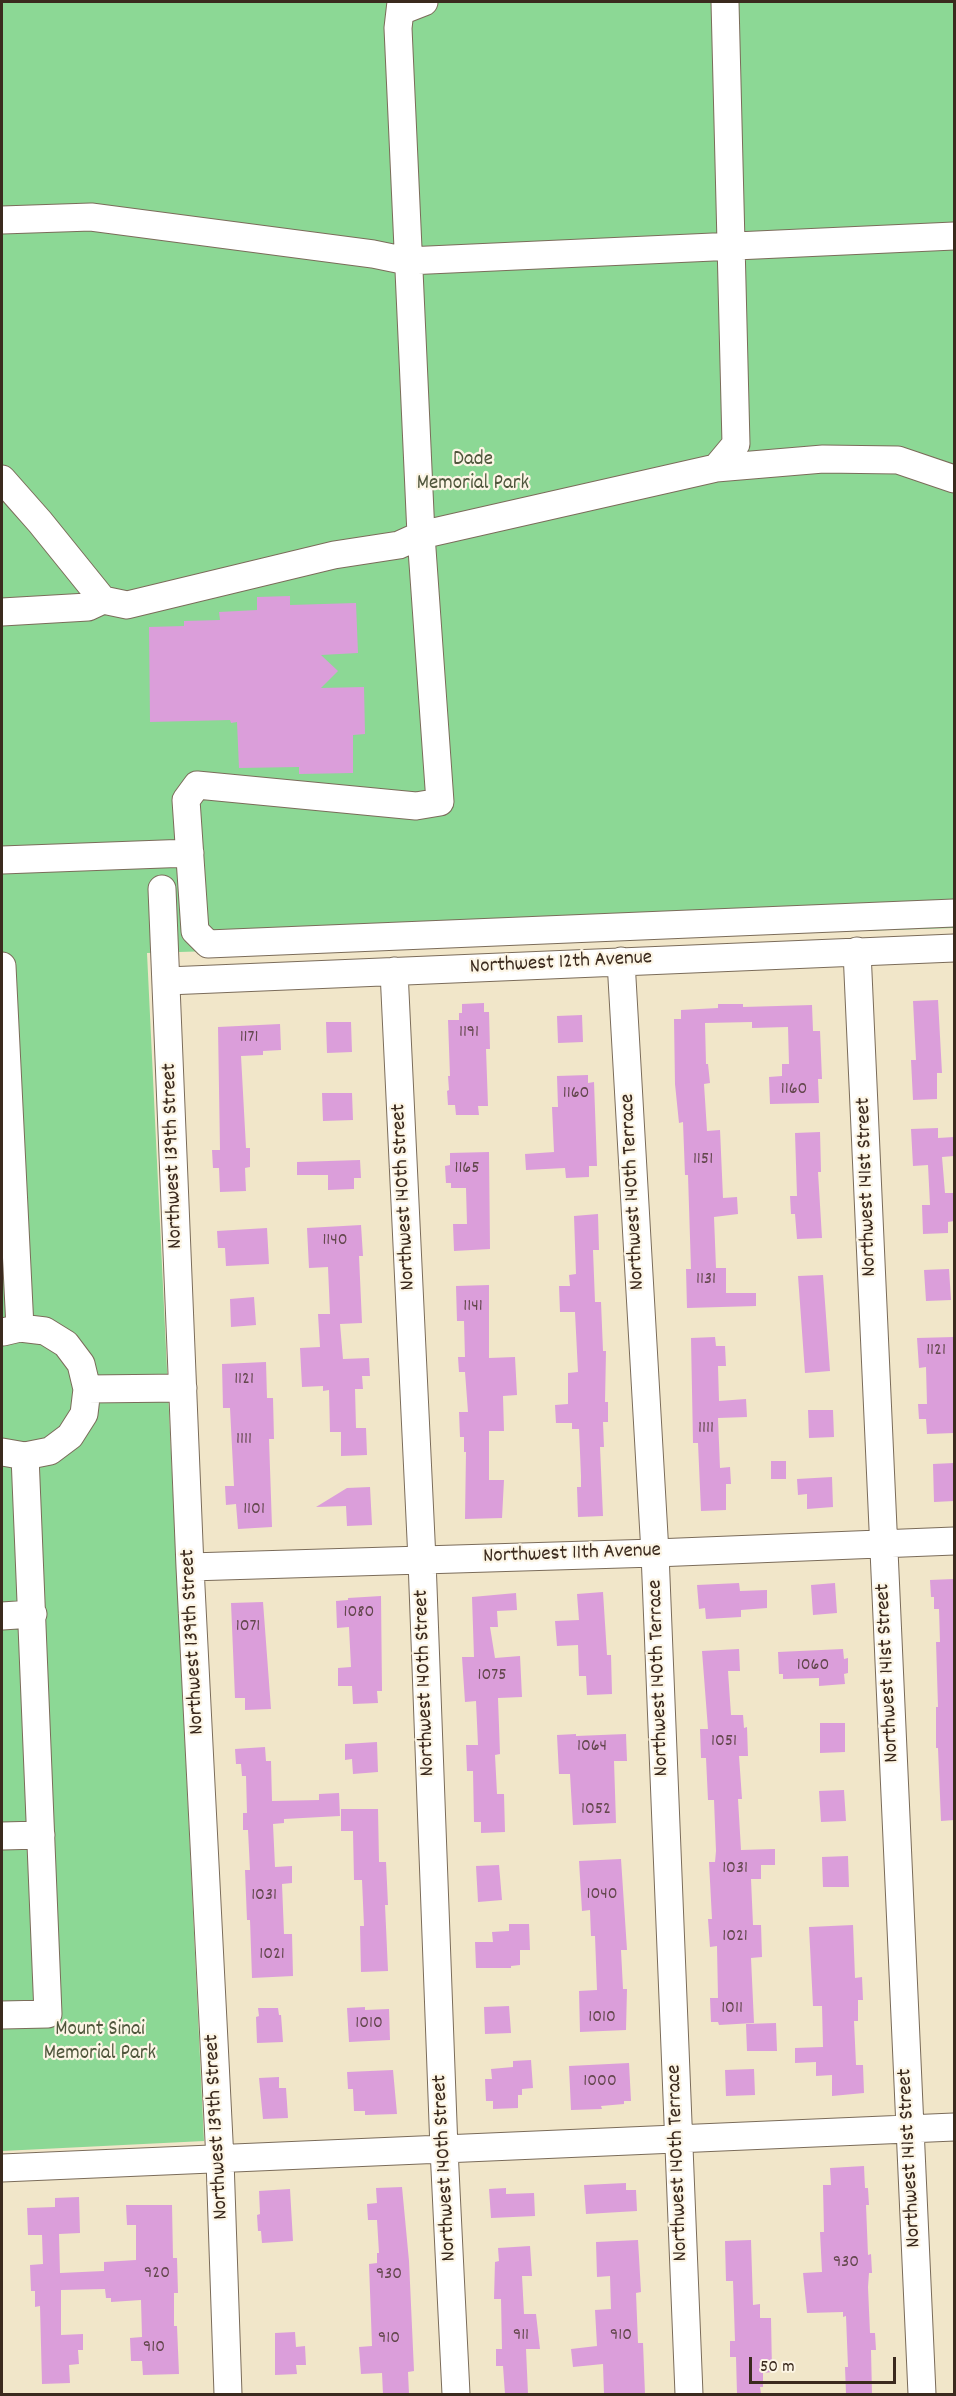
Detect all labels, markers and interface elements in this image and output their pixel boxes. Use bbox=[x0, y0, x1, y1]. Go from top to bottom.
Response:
park label: Dade Memorial Park bbox=[417, 448, 529, 498]
street label: Northwest 12th Avenue bbox=[469, 947, 653, 981]
house number: 1191 bbox=[459, 1023, 479, 1045]
house number: 1171 bbox=[240, 1028, 258, 1050]
street label: Northwest 139th Street bbox=[158, 1063, 190, 1249]
house number: 1160 bbox=[781, 1080, 807, 1102]
house number: 1160 bbox=[563, 1084, 589, 1106]
street label: Northwest 140th Terrace bbox=[616, 1093, 652, 1291]
street label: Northwest 141st Street bbox=[852, 1097, 884, 1277]
street label: Northwest 140th Street bbox=[388, 1103, 422, 1291]
house number: 1151 bbox=[693, 1150, 713, 1172]
house number: 1165 bbox=[454, 1159, 480, 1181]
house number: 1140 bbox=[322, 1231, 348, 1253]
house number: 1131 bbox=[696, 1270, 716, 1292]
house number: 1141 bbox=[463, 1297, 483, 1319]
house number: 1121 bbox=[926, 1341, 946, 1363]
house number: 1121 bbox=[234, 1370, 254, 1392]
house number: 1111 bbox=[698, 1419, 714, 1441]
house number: 1111 bbox=[236, 1430, 252, 1452]
house number: 1101 bbox=[243, 1500, 265, 1522]
street label: Northwest 11th Avenue bbox=[483, 1539, 661, 1571]
street label: Northwest 139th Street bbox=[177, 1549, 211, 1735]
street label: Northwest 140th Terrace bbox=[644, 1579, 676, 1777]
street label: Northwest 141st Street bbox=[872, 1583, 906, 1763]
street label: Northwest 140th Street bbox=[410, 1589, 442, 1777]
house number: 1080 bbox=[344, 1603, 374, 1625]
house number: 1071 bbox=[236, 1617, 260, 1639]
house number: 1060 bbox=[797, 1656, 829, 1678]
house number: 1075 bbox=[478, 1666, 506, 1688]
house number: 1051 bbox=[711, 1732, 737, 1754]
house number: 1064 bbox=[577, 1737, 607, 1759]
house number: 1052 bbox=[581, 1800, 611, 1822]
house number: 1031 bbox=[722, 1859, 748, 1881]
house number: 1040 bbox=[586, 1885, 618, 1907]
house number: 1031 bbox=[251, 1886, 277, 1908]
house number: 1021 bbox=[722, 1927, 748, 1949]
house number: 1021 bbox=[259, 1945, 285, 1967]
house number: 1011 bbox=[721, 1999, 743, 2021]
house number: 1010 bbox=[588, 2008, 616, 2030]
house number: 1010 bbox=[355, 2014, 383, 2036]
park label: Mount Sinai Memorial Park bbox=[44, 2018, 156, 2068]
street label: Northwest 139th Street bbox=[201, 2034, 235, 2220]
street label: Northwest 140th Terrace bbox=[663, 2064, 695, 2262]
street label: Northwest 141st Street bbox=[894, 2068, 928, 2248]
house number: 1000 bbox=[583, 2072, 617, 2094]
street label: Northwest 140th Street bbox=[429, 2074, 463, 2262]
house number: 930 bbox=[833, 2253, 859, 2275]
house number: 920 bbox=[144, 2264, 170, 2286]
house number: 930 bbox=[376, 2265, 402, 2287]
house number: 911 bbox=[513, 2326, 529, 2348]
house number: 910 bbox=[610, 2326, 632, 2348]
house number: 910 bbox=[378, 2329, 400, 2351]
house number: 910 bbox=[143, 2338, 165, 2360]
scale bar bbox=[752, 2345, 899, 2383]
text: 50 m bbox=[760, 2355, 795, 2380]

